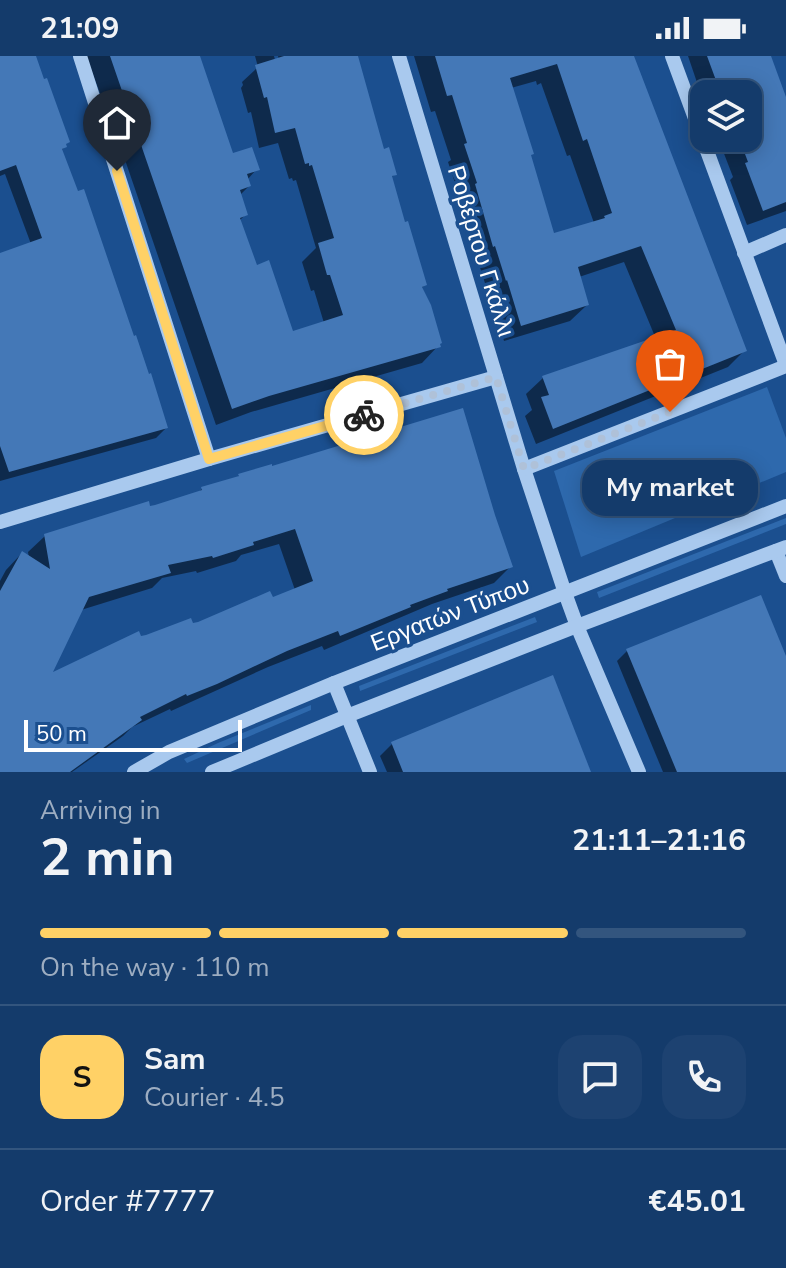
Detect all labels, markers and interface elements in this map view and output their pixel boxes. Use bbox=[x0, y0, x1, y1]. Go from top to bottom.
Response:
text: 21:09 bbox=[40, 8, 119, 49]
map controls bbox=[690, 80, 762, 152]
button: layers bbox=[690, 80, 762, 152]
pin bbox=[83, 89, 151, 171]
icon: home bbox=[95, 101, 139, 145]
street label: Ροβέρτου Γκάλλι bbox=[440, 162, 522, 340]
pin bbox=[636, 330, 704, 412]
icon: bag bbox=[648, 342, 692, 386]
courier bbox=[324, 375, 404, 455]
icon: bike bbox=[342, 393, 386, 437]
callout: My market bbox=[582, 460, 758, 516]
text: My market bbox=[606, 470, 734, 505]
street label: Εργατών Τύπου bbox=[366, 569, 534, 659]
scale bar bbox=[24, 716, 242, 752]
text: 50 m bbox=[36, 719, 87, 749]
text: Arriving in bbox=[40, 793, 161, 828]
text: 21:11–21:16 bbox=[572, 820, 746, 861]
text: 2 min bbox=[40, 822, 175, 893]
text: On the way · 110 m bbox=[40, 950, 269, 985]
button: chat bbox=[558, 1035, 642, 1119]
button: phone bbox=[662, 1035, 746, 1119]
text: Sam bbox=[144, 1039, 206, 1080]
text: S bbox=[73, 1057, 91, 1098]
text: Courier · 4.5 bbox=[144, 1080, 285, 1115]
text: Order #7777 bbox=[40, 1181, 215, 1222]
text: €45.01 bbox=[649, 1181, 746, 1222]

